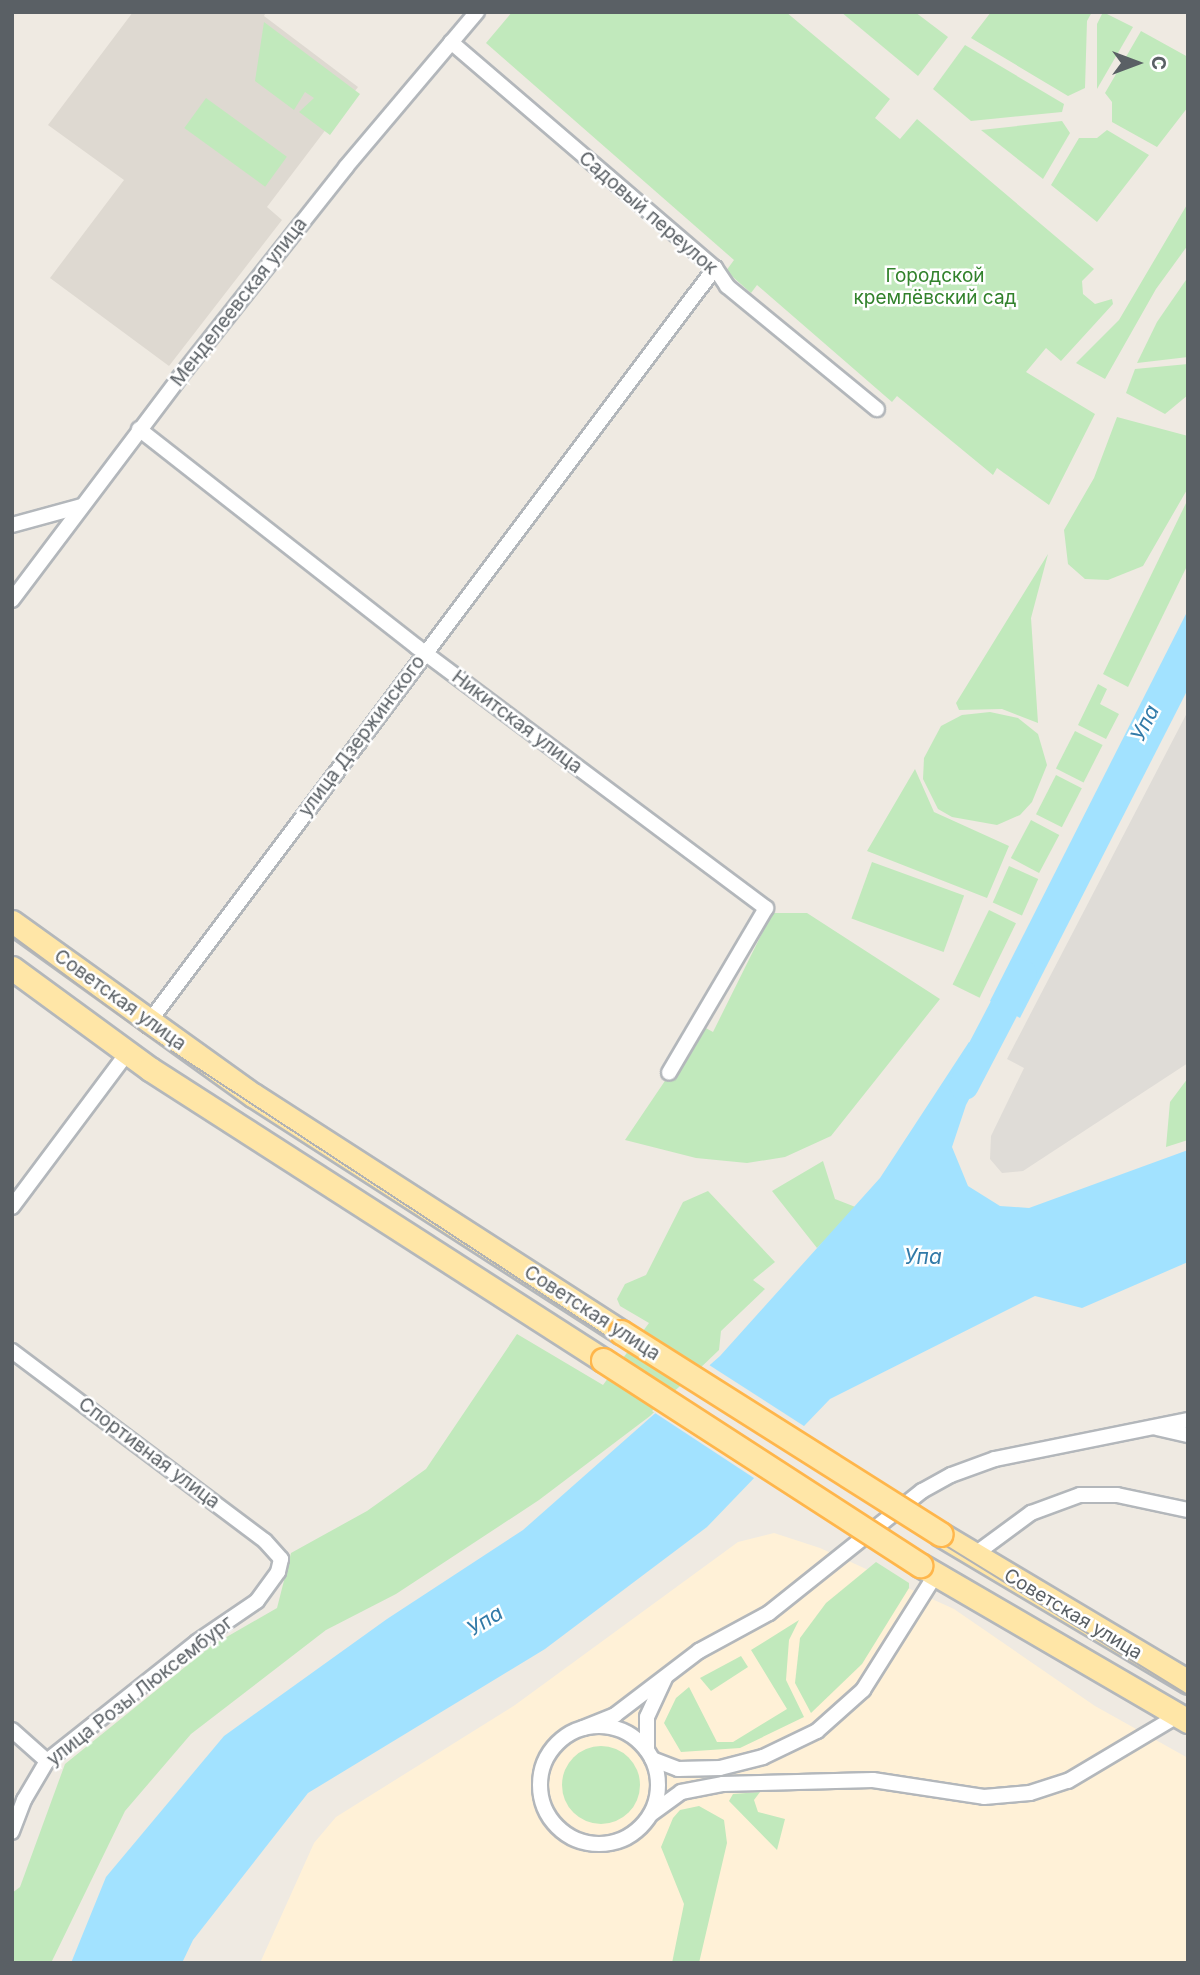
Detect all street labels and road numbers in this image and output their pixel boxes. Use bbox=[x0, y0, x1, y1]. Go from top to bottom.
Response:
street label: Садовый переулок bbox=[574, 147, 722, 279]
street label: Менделеевская улица bbox=[166, 213, 312, 391]
street label: улица Дзержинского bbox=[294, 651, 430, 821]
street label: Никитская улица bbox=[447, 666, 587, 778]
street label: Советская улица bbox=[50, 945, 190, 1055]
street label: Советская улица bbox=[520, 1261, 664, 1365]
street label: Спортивная улица bbox=[74, 1392, 224, 1514]
street label: Советская улица bbox=[1000, 1564, 1146, 1664]
street label: улица Розы Люксембург bbox=[42, 1611, 238, 1771]

